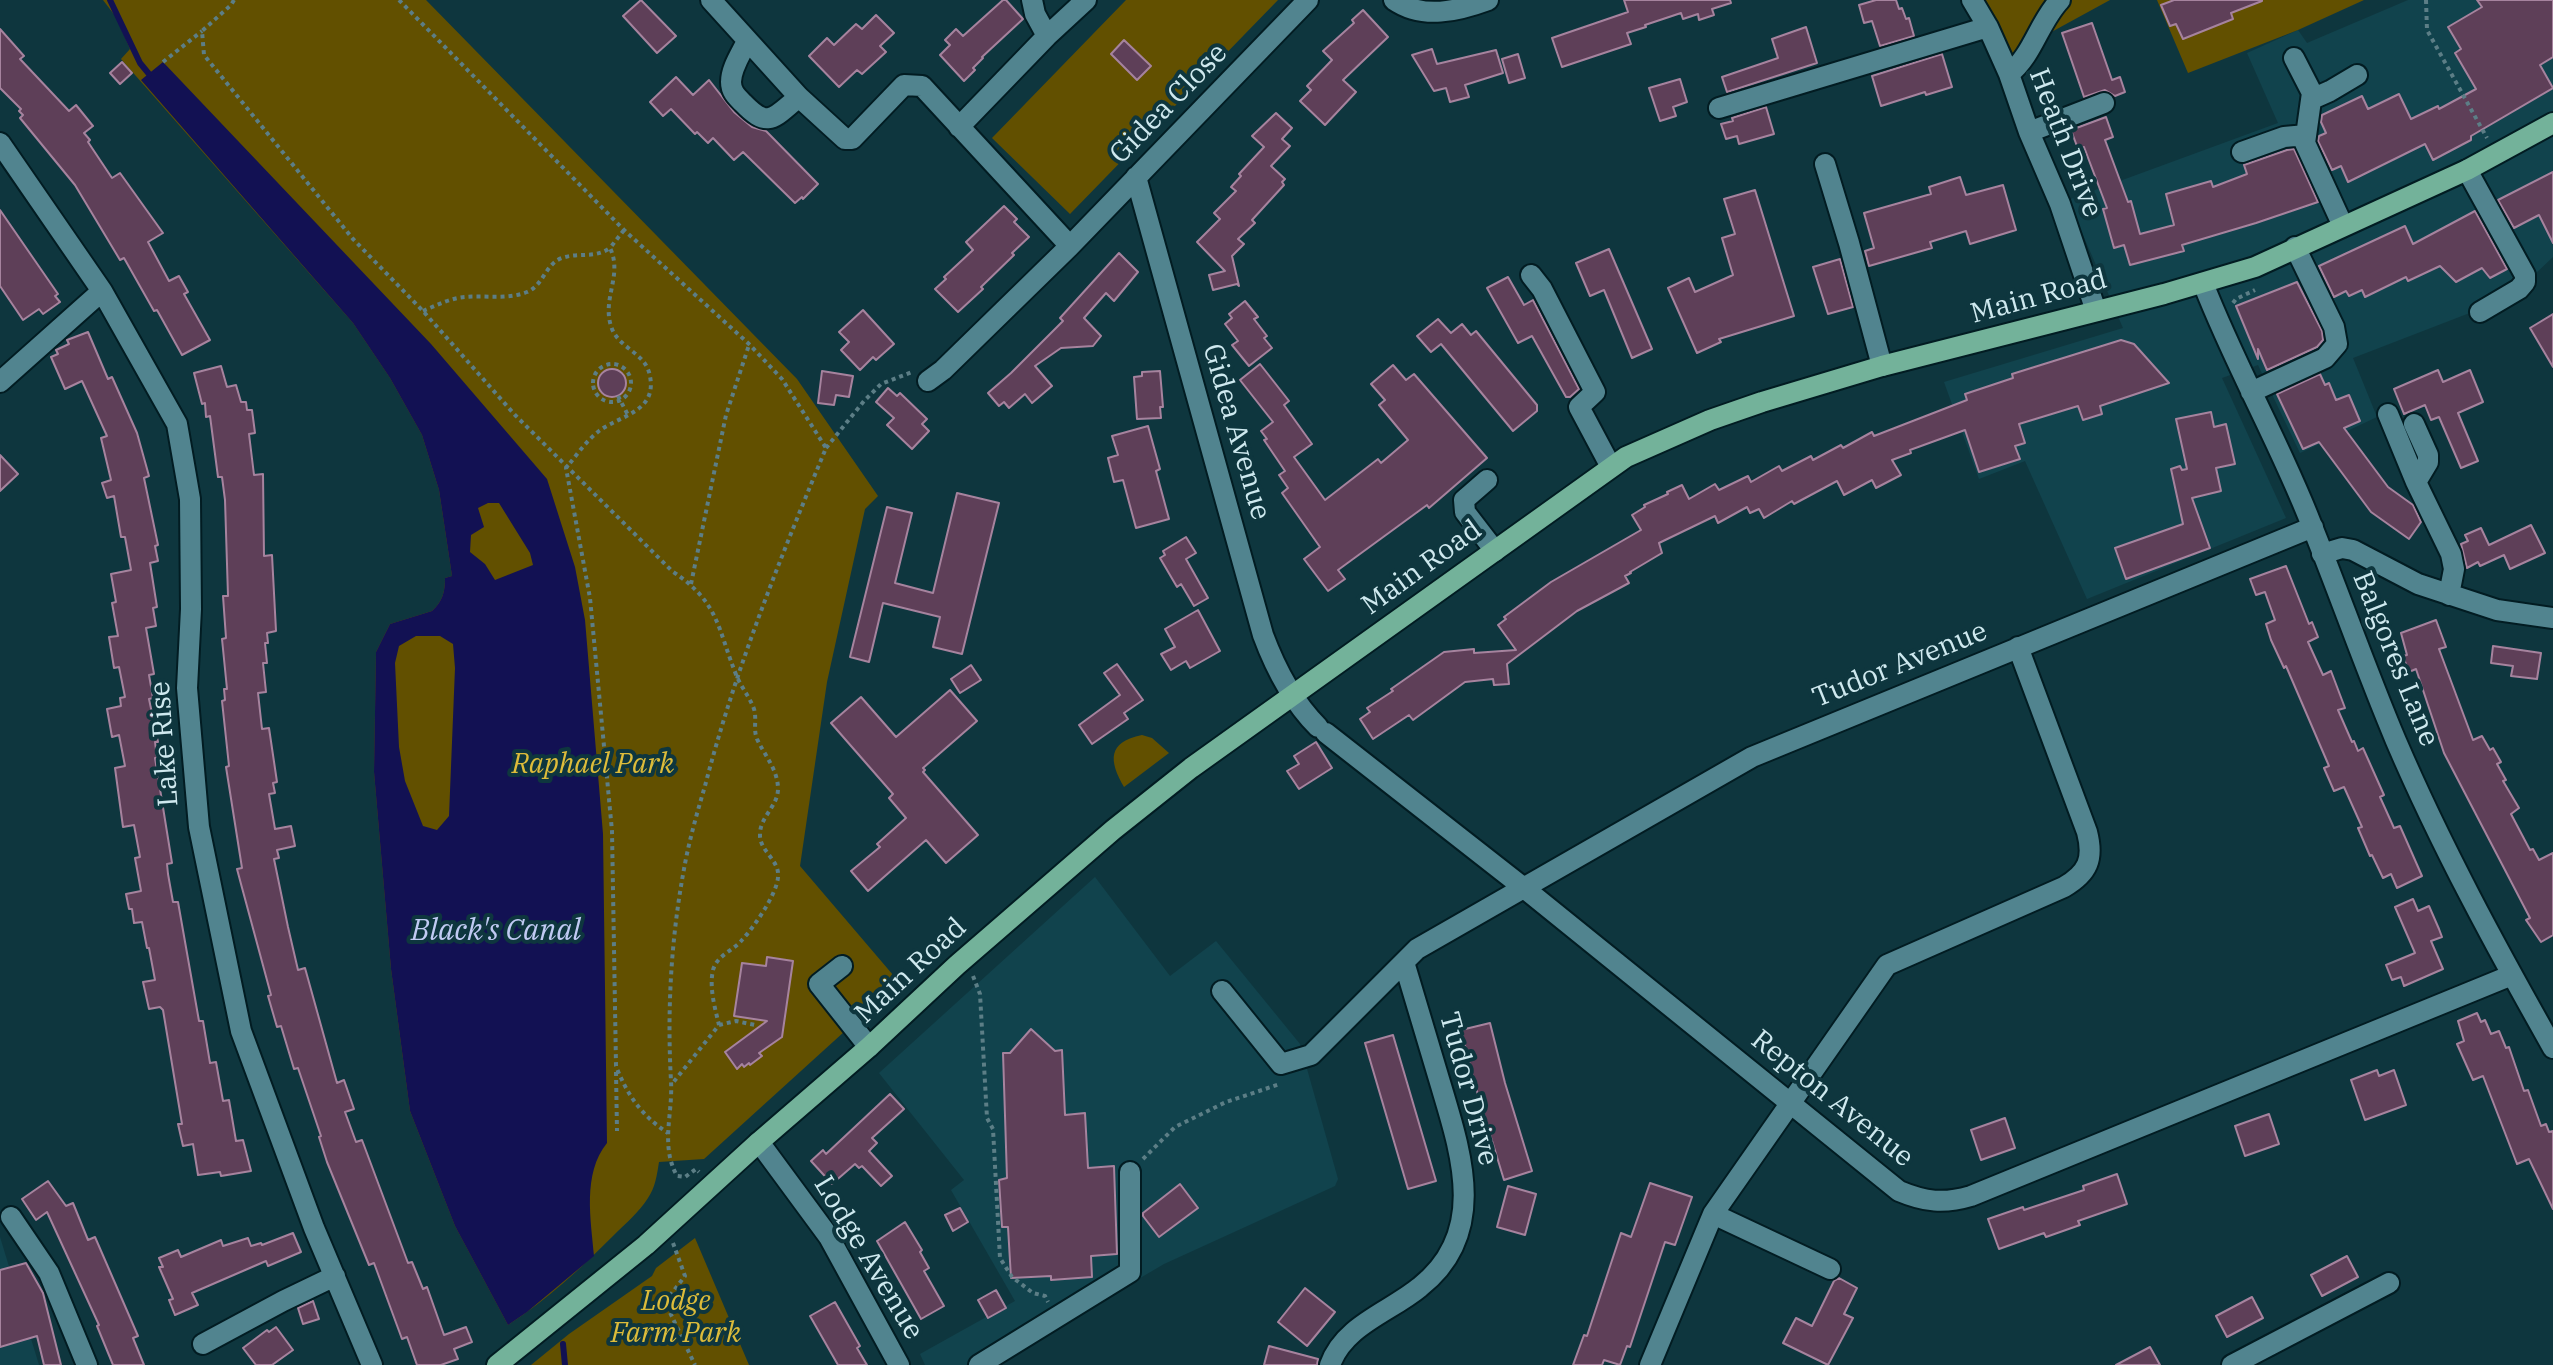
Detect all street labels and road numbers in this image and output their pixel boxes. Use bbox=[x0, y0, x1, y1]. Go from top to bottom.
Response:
street label: Gidea Close bbox=[1103, 37, 1235, 171]
street label: Heath Drive bbox=[2021, 64, 2109, 222]
street label: Main Road bbox=[1967, 263, 2111, 331]
street label: Gidea Avenue bbox=[1195, 340, 1277, 524]
street label: Main Road bbox=[1356, 513, 1488, 623]
street label: Balgores Lane bbox=[2345, 567, 2445, 751]
street label: Tudor Avenue bbox=[1808, 615, 1992, 715]
street label: Lake Rise bbox=[144, 680, 186, 808]
street label: Main Road bbox=[848, 911, 974, 1031]
street label: Tudor Drive bbox=[1431, 1009, 1505, 1169]
street label: Repton Avenue bbox=[1744, 1023, 1920, 1175]
street label: Lodge Avenue bbox=[806, 1170, 930, 1346]

